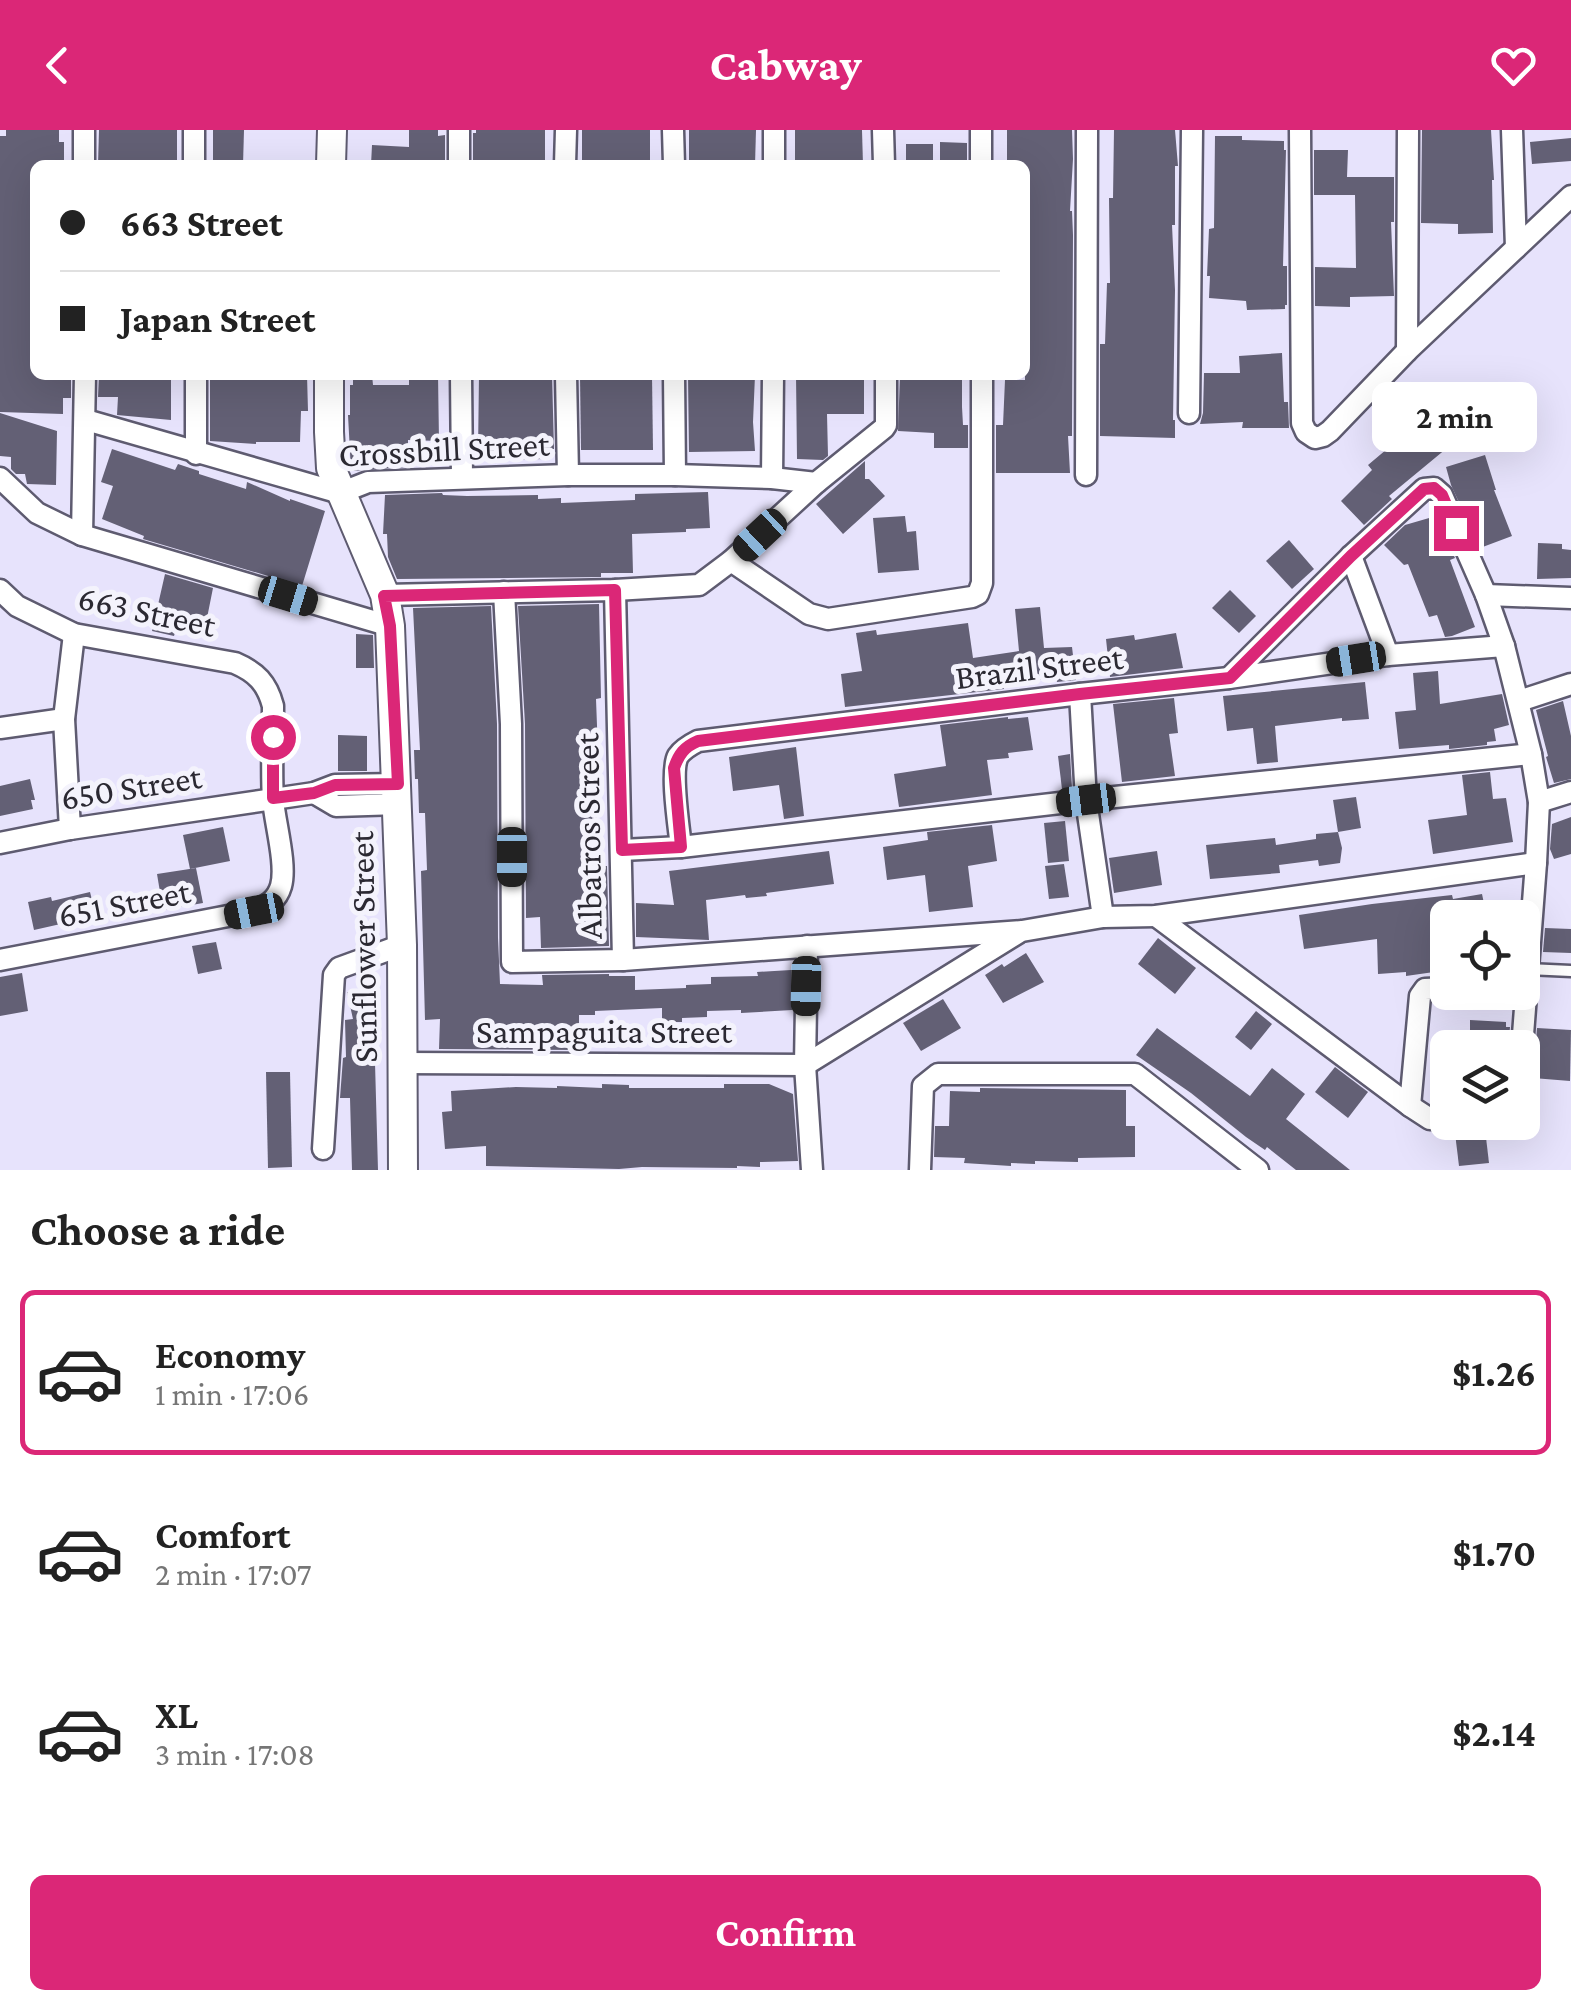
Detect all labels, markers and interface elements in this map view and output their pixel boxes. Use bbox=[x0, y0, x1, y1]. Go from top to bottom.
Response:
icon: back bbox=[30, 38, 85, 93]
icon: heart bbox=[1486, 38, 1541, 93]
text: Cabway bbox=[709, 40, 862, 90]
text: 663 Street bbox=[120, 202, 283, 244]
text: Japan Street bbox=[120, 298, 315, 340]
callout: 2 min bbox=[1374, 383, 1538, 453]
text: 2 min bbox=[1416, 399, 1493, 435]
street label: Crossbill Street bbox=[338, 424, 551, 474]
car bbox=[728, 504, 792, 566]
route end bbox=[1434, 506, 1479, 551]
car bbox=[255, 573, 321, 619]
street label: 663 Street bbox=[75, 578, 220, 645]
street label: Brazil Street bbox=[953, 638, 1126, 697]
car bbox=[1324, 639, 1388, 679]
route start bbox=[251, 715, 296, 760]
street label: Albatros Street bbox=[567, 732, 610, 939]
street label: 650 Street bbox=[58, 757, 205, 818]
car bbox=[1054, 781, 1118, 819]
car bbox=[497, 827, 527, 887]
street label: Sunflower Street bbox=[342, 830, 385, 1063]
street label: 651 Street bbox=[55, 872, 194, 935]
car bbox=[222, 891, 286, 931]
map controls bbox=[1430, 900, 1540, 1140]
button: locate bbox=[1430, 900, 1540, 1010]
car bbox=[790, 956, 822, 1016]
street label: Sampaguita Street bbox=[476, 1012, 732, 1051]
button: layers bbox=[1430, 1030, 1540, 1140]
text: Choose a ride bbox=[30, 1205, 285, 1255]
icon: car bbox=[35, 1328, 125, 1418]
text: Economy bbox=[155, 1334, 305, 1376]
text: $1.26 bbox=[1452, 1352, 1536, 1394]
text: 1 min · 17:06 bbox=[155, 1376, 309, 1412]
icon: car bbox=[35, 1508, 125, 1598]
text: Comfort bbox=[155, 1514, 291, 1556]
text: $1.70 bbox=[1452, 1532, 1536, 1574]
text: 2 min · 17:07 bbox=[155, 1556, 312, 1592]
icon: car bbox=[35, 1688, 125, 1778]
text: XL bbox=[155, 1694, 198, 1736]
text: $2.14 bbox=[1452, 1712, 1536, 1754]
text: 3 min · 17:08 bbox=[155, 1736, 315, 1772]
button: Confirm bbox=[30, 1875, 1541, 1990]

